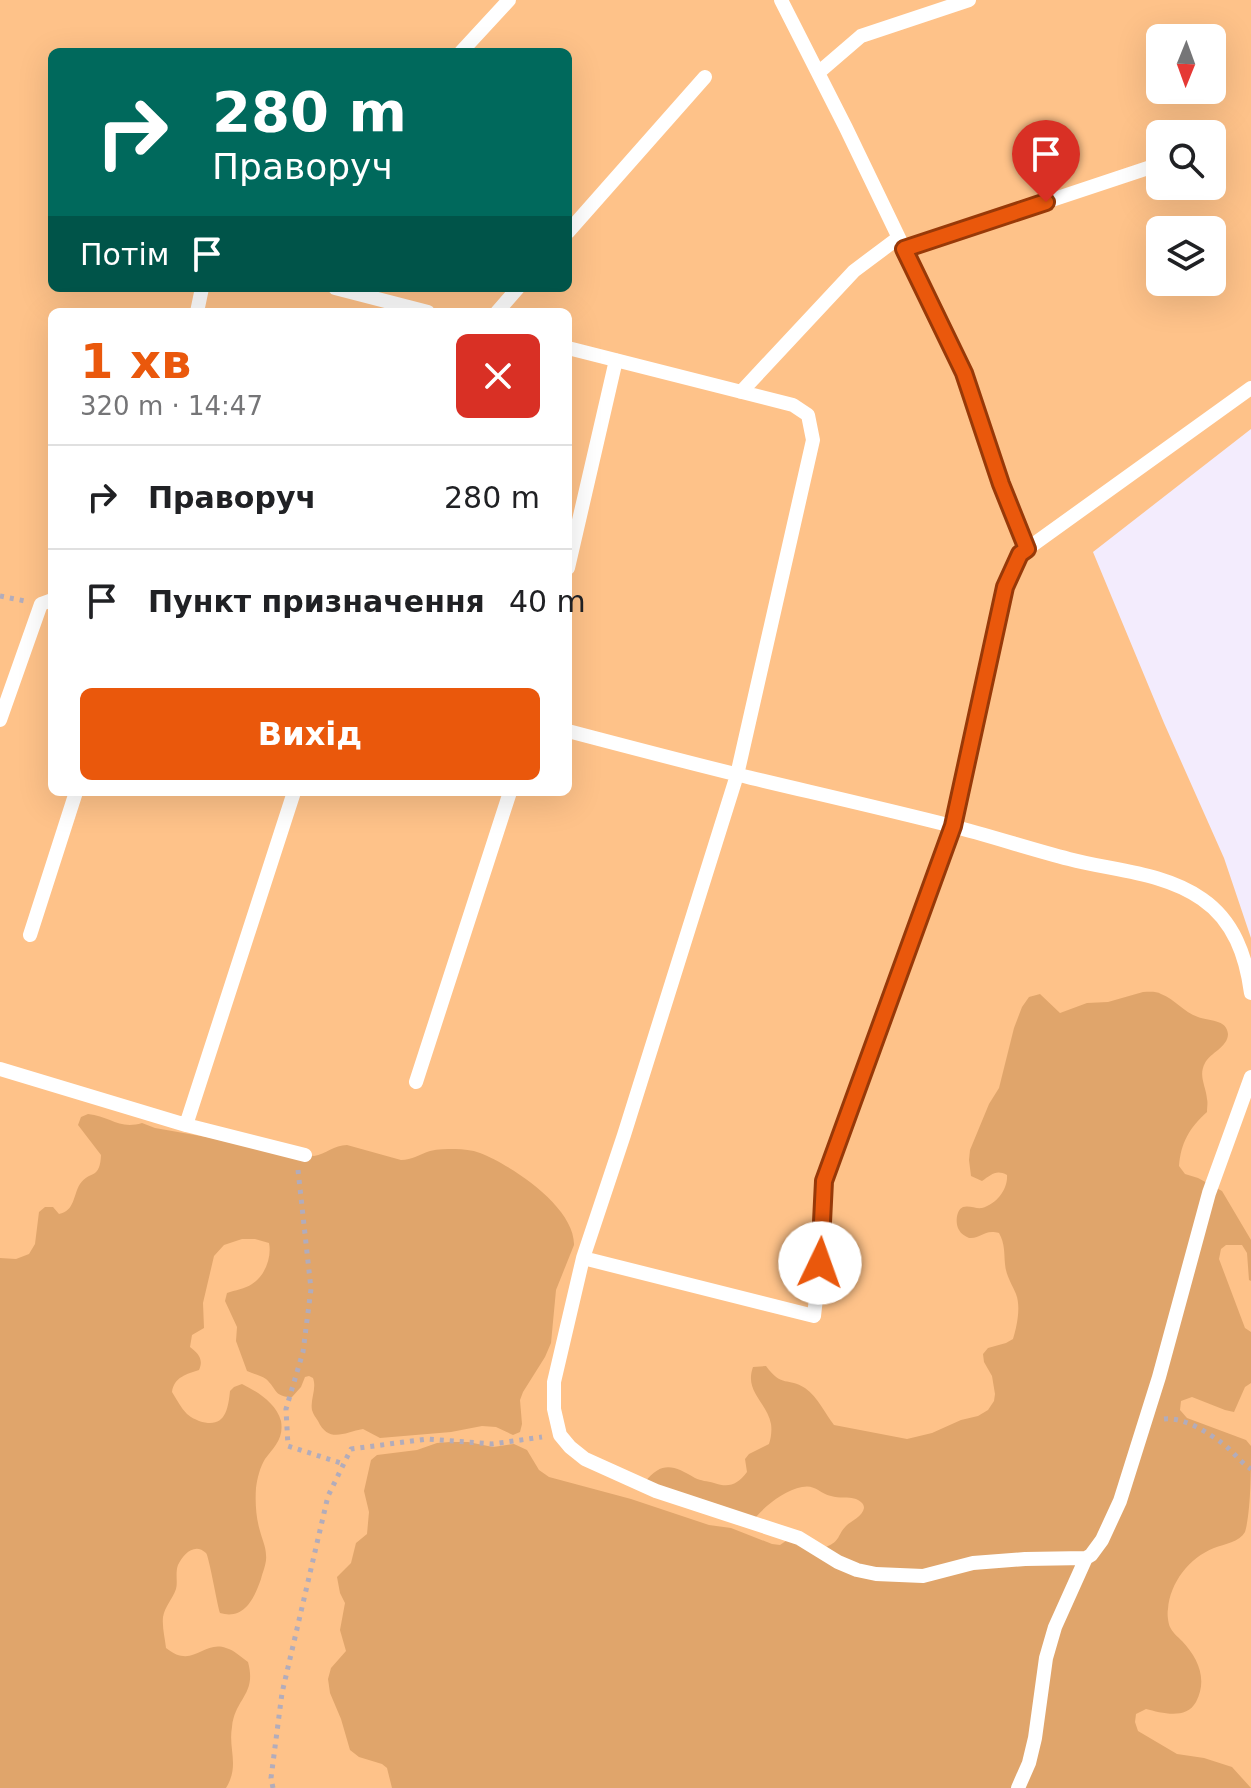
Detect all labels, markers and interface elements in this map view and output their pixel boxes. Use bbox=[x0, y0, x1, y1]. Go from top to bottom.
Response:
north arrow bbox=[1146, 24, 1226, 104]
map controls bbox=[1146, 24, 1226, 296]
text: 280 m bbox=[212, 79, 407, 144]
icon: right bbox=[80, 80, 184, 184]
pin bbox=[1012, 120, 1080, 202]
button: search bbox=[1146, 120, 1226, 200]
icon: arrive bbox=[1024, 132, 1068, 176]
text: Праворуч bbox=[212, 146, 393, 187]
button: layers bbox=[1146, 216, 1226, 296]
icon: arrive bbox=[185, 232, 229, 276]
text: Потім bbox=[80, 237, 169, 272]
text: 1 хв bbox=[80, 333, 191, 389]
button: close bbox=[456, 334, 540, 418]
text: 320 m · 14:47 bbox=[80, 391, 263, 421]
icon: right bbox=[80, 475, 124, 519]
text: Праворуч bbox=[148, 480, 316, 515]
text: 280 m bbox=[444, 480, 540, 515]
icon: arrive bbox=[80, 579, 124, 623]
text: Пункт призначення bbox=[148, 584, 485, 619]
text: 40 m bbox=[509, 584, 586, 619]
button: Вихід bbox=[80, 688, 540, 780]
position arrow bbox=[778, 1221, 862, 1305]

